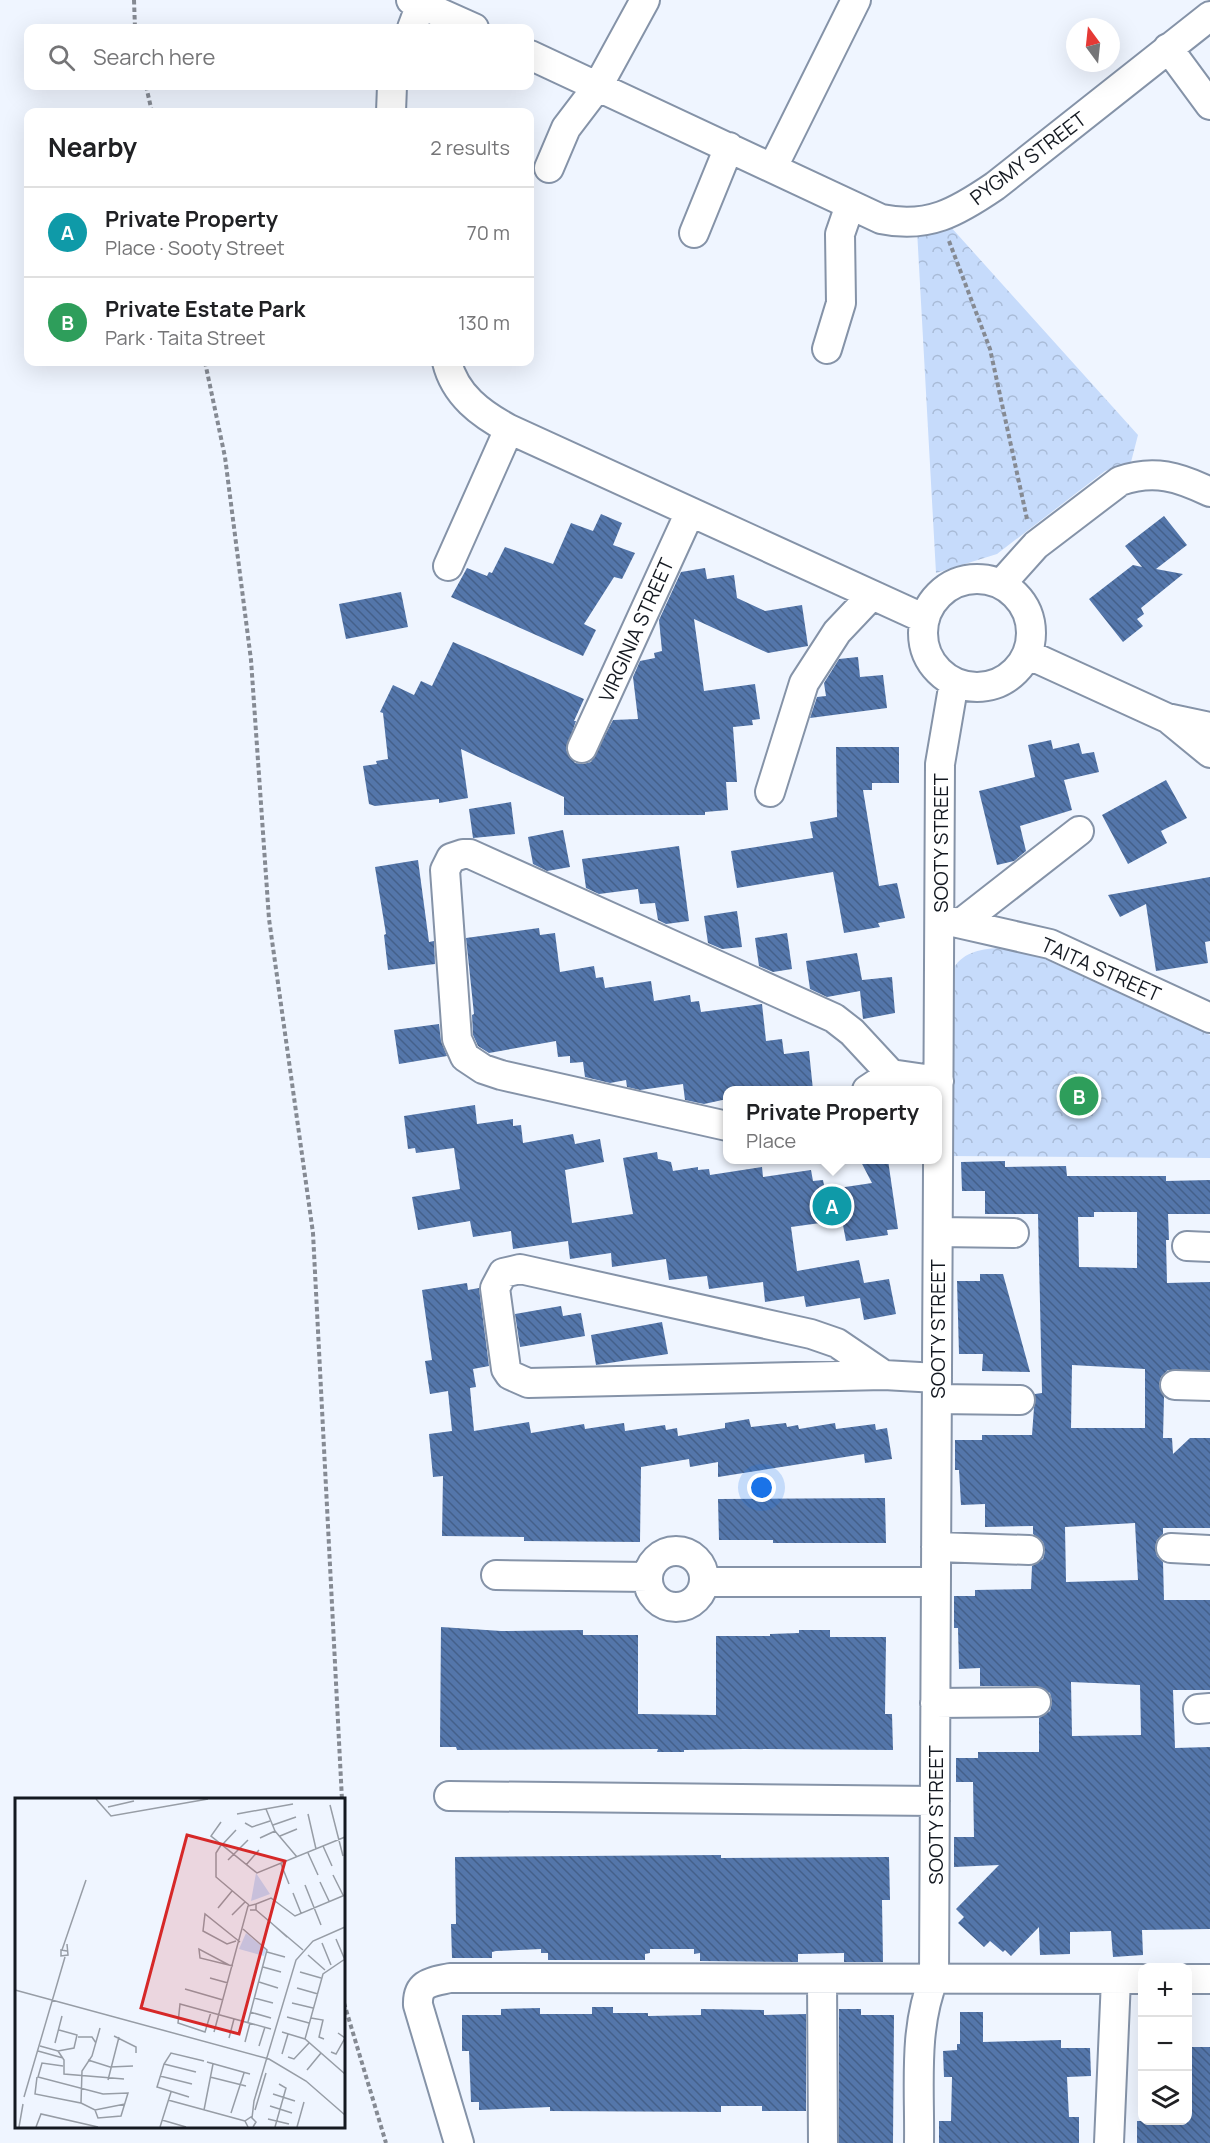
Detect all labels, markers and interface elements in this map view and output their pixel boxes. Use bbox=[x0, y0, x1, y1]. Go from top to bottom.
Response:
north arrow bbox=[1066, 18, 1120, 72]
search box bbox=[24, 24, 534, 90]
icon: search bbox=[45, 41, 78, 74]
text: Search here bbox=[93, 42, 215, 72]
street label: PYGMY STREET bbox=[964, 105, 1092, 211]
text: Nearby bbox=[48, 129, 137, 165]
text: 2 results bbox=[430, 134, 510, 161]
text: Private Property bbox=[105, 204, 278, 234]
text: A bbox=[61, 219, 74, 246]
text: 70 m bbox=[467, 219, 510, 246]
text: Place · Sooty Street bbox=[105, 234, 285, 261]
text: Private Estate Park bbox=[105, 294, 305, 324]
text: B bbox=[61, 309, 74, 336]
text: 130 m bbox=[458, 309, 510, 336]
text: Park · Taita Street bbox=[105, 324, 266, 351]
street label: VIRGINIA STREET bbox=[592, 554, 680, 706]
street label: SOOTY STREET bbox=[927, 773, 954, 913]
street label: TAITA STREET bbox=[1037, 930, 1165, 1008]
pin: B bbox=[1060, 1074, 1098, 1118]
popup bbox=[723, 1086, 942, 1164]
text: Private Property bbox=[746, 1097, 919, 1127]
text: Place bbox=[746, 1127, 796, 1154]
pin: A bbox=[812, 1184, 852, 1228]
street label: SOOTY STREET bbox=[924, 1259, 951, 1399]
your location bbox=[747, 1473, 776, 1502]
street label: SOOTY STREET bbox=[922, 1745, 949, 1885]
inset map bbox=[15, 1798, 345, 2128]
map controls bbox=[1138, 1963, 1192, 2125]
button: + bbox=[1138, 1963, 1192, 2017]
button: − bbox=[1138, 2017, 1192, 2071]
button: layers bbox=[1138, 2071, 1192, 2125]

